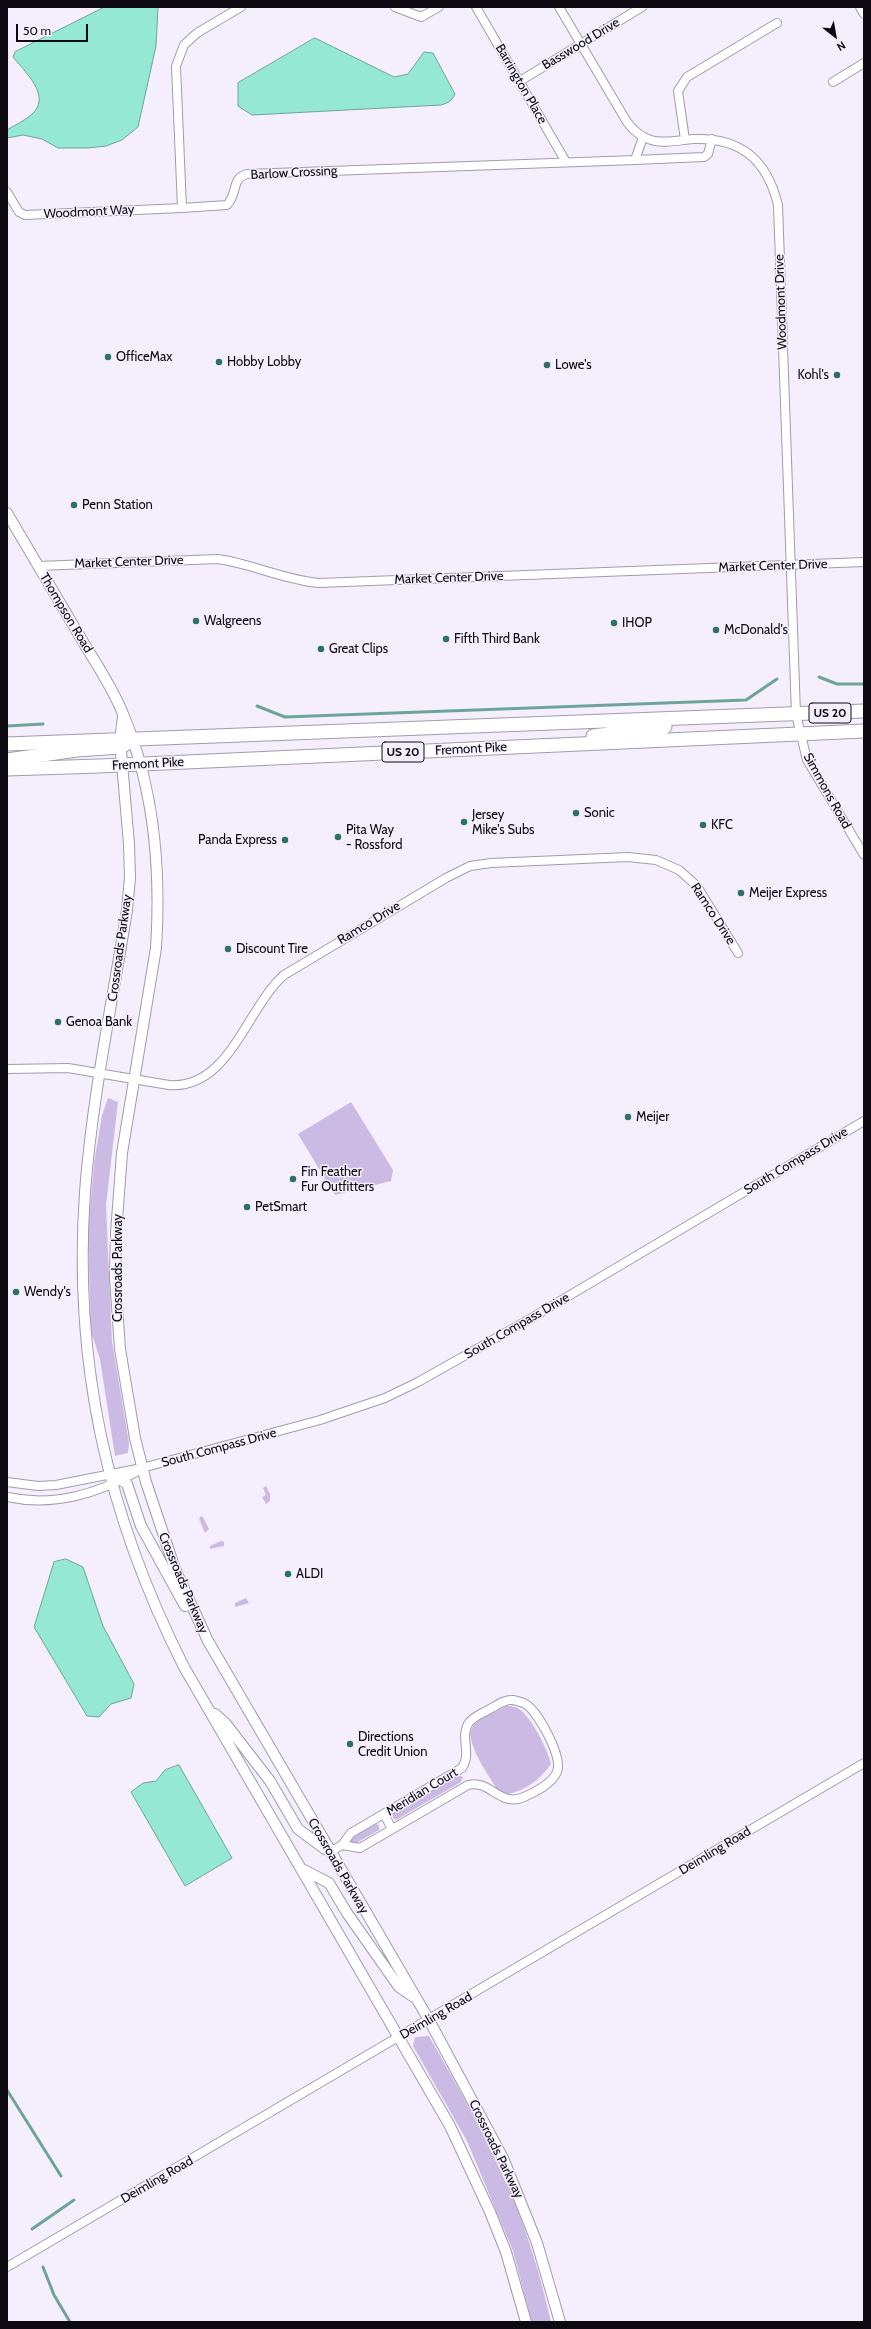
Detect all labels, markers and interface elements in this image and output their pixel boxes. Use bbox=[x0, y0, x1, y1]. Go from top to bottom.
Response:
street label: Basswood Drive bbox=[539, 15, 623, 73]
scale bar bbox=[18, 16, 90, 42]
north arrow bbox=[815, 16, 855, 56]
text: 50 m bbox=[23, 23, 51, 38]
text: N bbox=[834, 38, 848, 54]
street label: Barrington Place bbox=[492, 41, 550, 127]
street label: Barlow Crossing bbox=[250, 163, 338, 183]
street label: Woodmont Way bbox=[43, 202, 135, 222]
street label: Woodmont Drive bbox=[772, 254, 790, 350]
place label: OfficeMax bbox=[116, 349, 172, 365]
marker: OfficeMax bbox=[103, 352, 113, 362]
place label: Hobby Lobby bbox=[227, 354, 301, 370]
marker: Hobby Lobby bbox=[214, 357, 224, 367]
place label: Lowe's bbox=[555, 357, 592, 373]
marker: Lowe's bbox=[542, 360, 552, 370]
place label: Kohl's bbox=[797, 367, 829, 383]
marker: Kohl's bbox=[832, 370, 842, 380]
place label: Penn Station bbox=[82, 497, 153, 513]
marker: Penn Station bbox=[69, 500, 79, 510]
street label: Market Center Drive bbox=[74, 552, 184, 572]
street label: Market Center Drive bbox=[718, 556, 828, 576]
street label: Market Center Drive bbox=[394, 568, 504, 588]
street label: Thompson Road bbox=[36, 570, 96, 656]
place label: Walgreens bbox=[204, 613, 261, 629]
place label: IHOP bbox=[622, 615, 652, 631]
marker: Walgreens bbox=[191, 616, 201, 626]
marker: IHOP bbox=[609, 618, 619, 628]
place label: McDonald's bbox=[724, 622, 788, 638]
marker: McDonald's bbox=[711, 625, 721, 635]
place label: Fifth Third Bank bbox=[454, 631, 540, 647]
marker: Fifth Third Bank bbox=[441, 634, 451, 644]
place label: Great Clips bbox=[329, 641, 388, 657]
marker: Great Clips bbox=[316, 644, 326, 654]
road number: US 20 bbox=[809, 703, 851, 723]
street label: Fremont Pike bbox=[435, 739, 507, 759]
road number: US 20 bbox=[382, 742, 424, 762]
street label: Simmons Road bbox=[800, 750, 854, 832]
street label: Fremont Pike bbox=[112, 754, 184, 774]
place label: Sonic bbox=[584, 805, 615, 821]
place label: Jersey Mike's Subs bbox=[472, 807, 534, 838]
marker: Sonic bbox=[571, 808, 581, 818]
marker: Jersey Mike's Subs bbox=[459, 817, 469, 827]
place label: KFC bbox=[711, 817, 733, 833]
marker: KFC bbox=[698, 820, 708, 830]
place label: Pita Way - Rossford bbox=[346, 822, 402, 853]
place label: Panda Express bbox=[198, 832, 277, 848]
marker: Pita Way - Rossford bbox=[333, 832, 343, 842]
marker: Panda Express bbox=[280, 835, 290, 845]
street label: Ramco Drive bbox=[687, 880, 739, 948]
place label: Meijer Express bbox=[749, 885, 827, 901]
marker: Meijer Express bbox=[736, 888, 746, 898]
street label: Crossroads Parkway bbox=[105, 893, 135, 1003]
street label: Ramco Drive bbox=[335, 898, 403, 948]
place label: Discount Tire bbox=[236, 941, 308, 957]
marker: Discount Tire bbox=[223, 944, 233, 954]
place label: Genoa Bank bbox=[66, 1014, 132, 1030]
marker: Genoa Bank bbox=[53, 1017, 63, 1027]
place label: Meijer bbox=[636, 1109, 669, 1125]
marker: Meijer bbox=[623, 1112, 633, 1122]
street label: South Compass Drive bbox=[741, 1124, 851, 1198]
place label: Fin Feather Fur Outfitters bbox=[301, 1164, 374, 1195]
marker: Fin Feather Fur Outfitters bbox=[288, 1174, 298, 1184]
place label: PetSmart bbox=[255, 1199, 307, 1215]
marker: PetSmart bbox=[242, 1202, 252, 1212]
street label: Crossroads Parkway bbox=[110, 1214, 126, 1322]
place label: Wendy's bbox=[24, 1284, 71, 1300]
marker: Wendy's bbox=[11, 1287, 21, 1297]
street label: South Compass Drive bbox=[462, 1290, 572, 1362]
street label: South Compass Drive bbox=[160, 1425, 278, 1471]
street label: Crossroads Parkway bbox=[155, 1530, 211, 1636]
place label: ALDI bbox=[296, 1566, 323, 1582]
marker: ALDI bbox=[283, 1569, 293, 1579]
place label: Directions Credit Union bbox=[358, 1729, 427, 1760]
marker: Directions Credit Union bbox=[345, 1739, 355, 1749]
street label: Meridian Court bbox=[383, 1765, 461, 1819]
street label: Crossroads Parkway bbox=[304, 1815, 372, 1917]
street label: Deimling Road bbox=[676, 1823, 754, 1879]
street label: Deimling Road bbox=[397, 1989, 475, 2043]
street label: Crossroads Parkway bbox=[465, 2097, 527, 2201]
street label: Deimling Road bbox=[118, 2153, 196, 2207]

